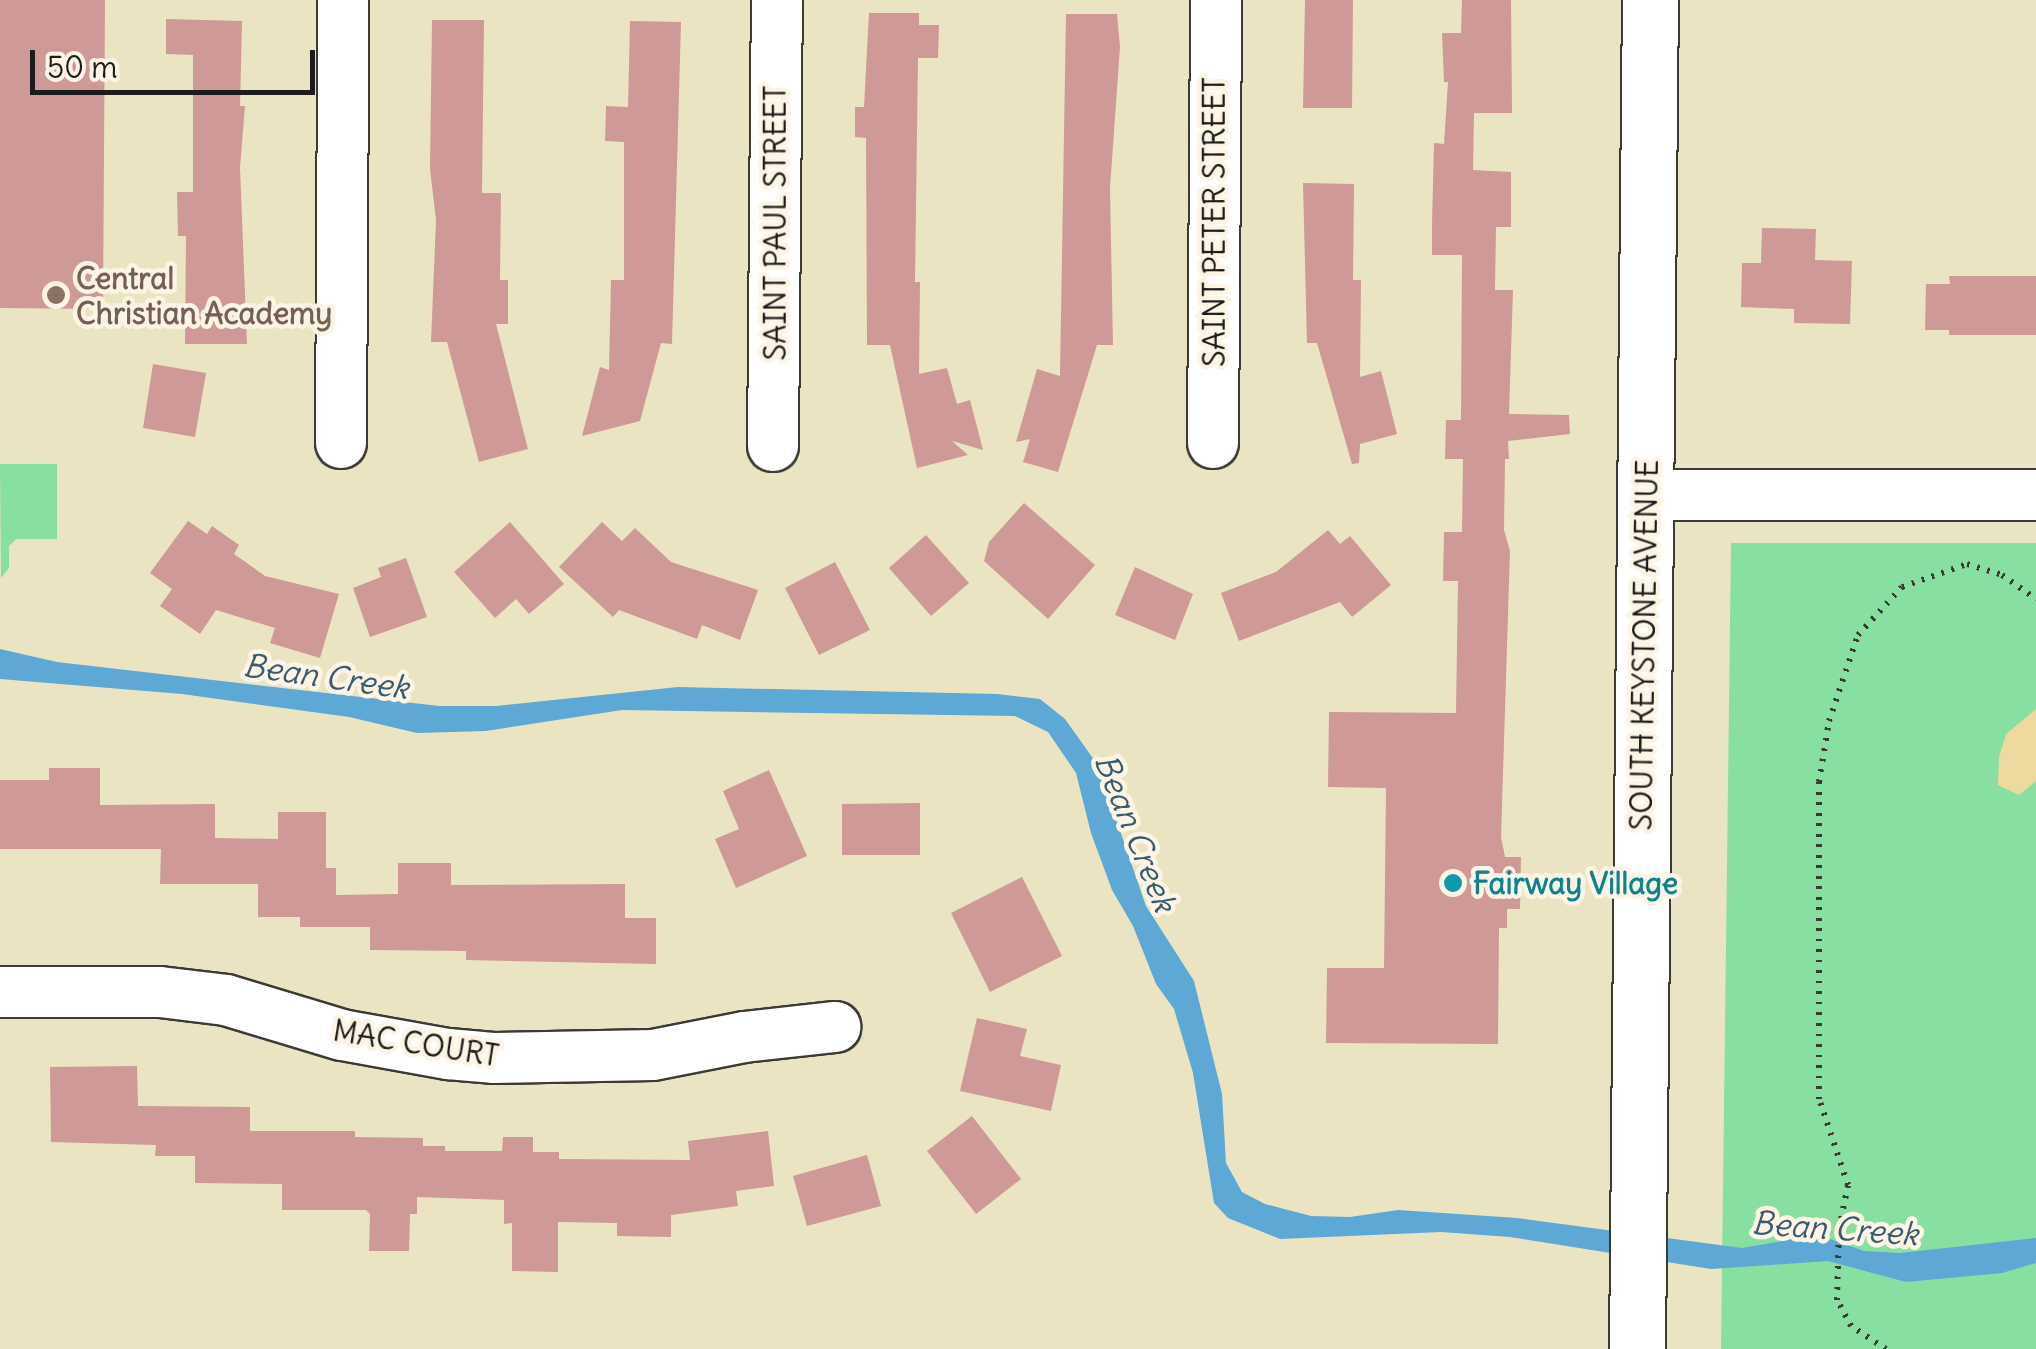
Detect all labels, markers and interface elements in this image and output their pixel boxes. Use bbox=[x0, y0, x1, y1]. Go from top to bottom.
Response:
scale bar bbox=[35, 30, 320, 92]
text: 50 m bbox=[47, 48, 117, 86]
street label: SAINT PETER STREET bbox=[1196, 77, 1232, 367]
street label: SAINT PAUL STREET bbox=[757, 85, 793, 361]
place label: Central Christian Academy bbox=[76, 260, 332, 330]
marker: Central Christian Academy bbox=[45, 284, 67, 306]
street label: SOUTH KEYSTONE AVENUE bbox=[1623, 459, 1665, 831]
water label: Bean Creek bbox=[241, 646, 411, 708]
water label: Bean Creek bbox=[1086, 749, 1184, 917]
place label: Fairway Village bbox=[1473, 865, 1678, 901]
marker: Fairway Village bbox=[1442, 872, 1464, 894]
street label: MAC COURT bbox=[330, 1012, 502, 1074]
water label: Bean Creek bbox=[1751, 1204, 1919, 1254]

